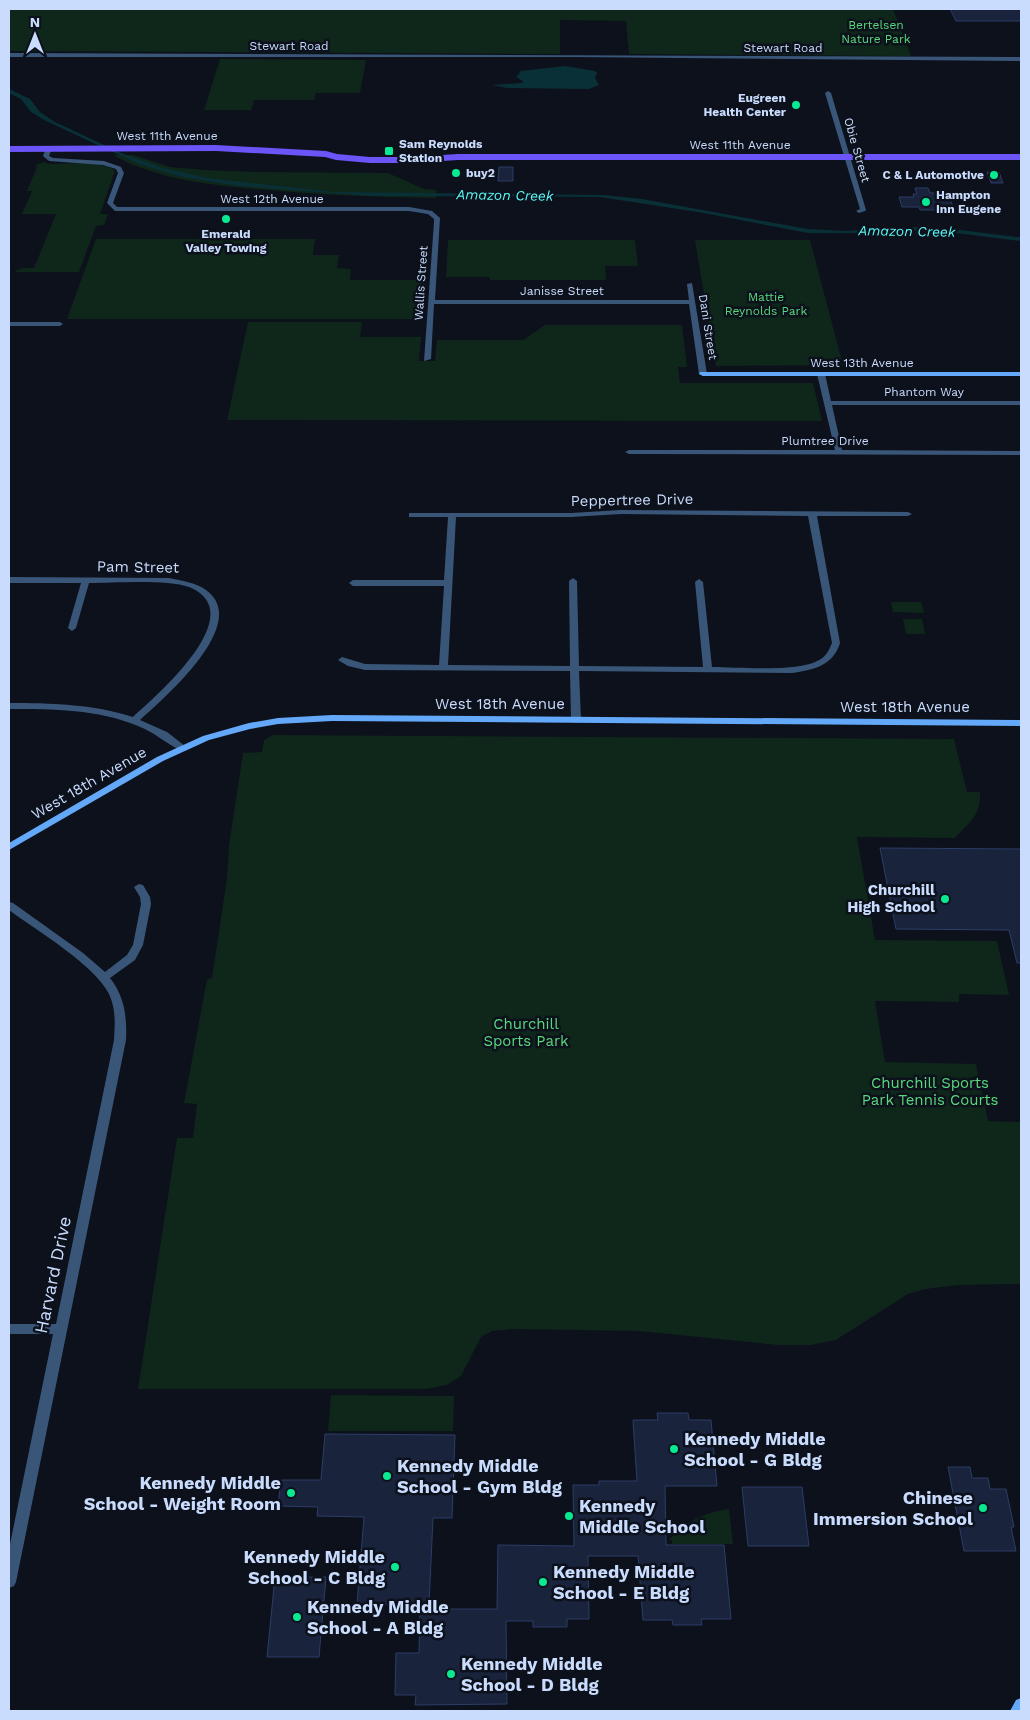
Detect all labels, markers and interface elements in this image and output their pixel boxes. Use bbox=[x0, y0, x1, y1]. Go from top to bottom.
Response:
north arrow bbox=[10, 10, 60, 60]
text: N bbox=[30, 14, 40, 30]
park label: Bertelsen Nature Park bbox=[841, 18, 911, 46]
street label: Stewart Road bbox=[249, 39, 329, 53]
street label: Stewart Road bbox=[743, 41, 823, 55]
place label: Eugreen Health Center bbox=[703, 91, 787, 119]
marker: Eugreen Health Center bbox=[790, 99, 802, 111]
street label: Obie Street bbox=[841, 116, 873, 184]
street label: West 11th Avenue bbox=[116, 129, 218, 143]
place label: Sam Reynolds Station bbox=[399, 137, 483, 165]
street label: West 11th Avenue bbox=[689, 138, 791, 152]
marker: Sam Reynolds Station bbox=[383, 145, 395, 157]
place label: buy2 bbox=[466, 166, 495, 180]
marker: buy2 bbox=[450, 167, 462, 179]
place label: C & L Automotive bbox=[882, 168, 984, 182]
marker: C & L Automotive bbox=[988, 169, 1000, 181]
water label: Amazon Creek bbox=[455, 186, 554, 204]
place label: Hampton Inn Eugene bbox=[936, 188, 1001, 216]
street label: West 12th Avenue bbox=[220, 192, 324, 206]
marker: Hampton Inn Eugene bbox=[920, 196, 932, 208]
marker: Emerald Valley Towing bbox=[220, 213, 232, 225]
water label: Amazon Creek bbox=[857, 222, 956, 240]
place label: Emerald Valley Towing bbox=[186, 227, 267, 255]
street label: Wallis Street bbox=[411, 245, 431, 321]
street label: Janisse Street bbox=[520, 284, 604, 298]
park label: Mattie Reynolds Park bbox=[725, 290, 808, 318]
street label: Dani Street bbox=[696, 293, 720, 361]
street label: West 13th Avenue bbox=[810, 356, 914, 370]
street label: Phantom Way bbox=[884, 385, 965, 399]
street label: Plumtree Drive bbox=[781, 434, 869, 448]
street label: Peppertree Drive bbox=[571, 490, 693, 510]
street label: Pam Street bbox=[97, 557, 180, 577]
street label: West 18th Avenue bbox=[435, 695, 565, 713]
street label: West 18th Avenue bbox=[840, 698, 970, 716]
street label: West 18th Avenue bbox=[28, 743, 150, 823]
place label: Churchill High School bbox=[847, 881, 935, 916]
marker: Churchill High School bbox=[939, 893, 951, 905]
park label: Churchill Sports Park bbox=[483, 1015, 569, 1050]
park label: Churchill Sports Park Tennis Courts bbox=[862, 1074, 998, 1109]
street label: Harvard Drive bbox=[30, 1214, 75, 1335]
place label: Kennedy Middle School - G Bldg bbox=[684, 1428, 826, 1470]
marker: Kennedy Middle School - G Bldg bbox=[668, 1443, 680, 1455]
place label: Kennedy Middle School - Gym Bldg bbox=[397, 1455, 563, 1497]
marker: Kennedy Middle School - Gym Bldg bbox=[381, 1470, 393, 1482]
place label: Kennedy Middle School - Weight Room bbox=[84, 1472, 281, 1514]
marker: Kennedy Middle School - Weight Room bbox=[285, 1487, 297, 1499]
place label: Chinese Immersion School bbox=[813, 1487, 973, 1529]
place label: Kennedy Middle School bbox=[579, 1495, 705, 1537]
marker: Chinese Immersion School bbox=[977, 1502, 989, 1514]
marker: Kennedy Middle School bbox=[563, 1510, 575, 1522]
place label: Kennedy Middle School - C Bldg bbox=[243, 1546, 386, 1588]
marker: Kennedy Middle School - C Bldg bbox=[389, 1561, 401, 1573]
place label: Kennedy Middle School - E Bldg bbox=[553, 1561, 695, 1603]
marker: Kennedy Middle School - E Bldg bbox=[537, 1576, 549, 1588]
place label: Kennedy Middle School - A Bldg bbox=[307, 1596, 449, 1638]
marker: Kennedy Middle School - A Bldg bbox=[291, 1611, 303, 1623]
place label: Kennedy Middle School - D Bldg bbox=[461, 1653, 603, 1695]
marker: Kennedy Middle School - D Bldg bbox=[445, 1668, 457, 1680]

